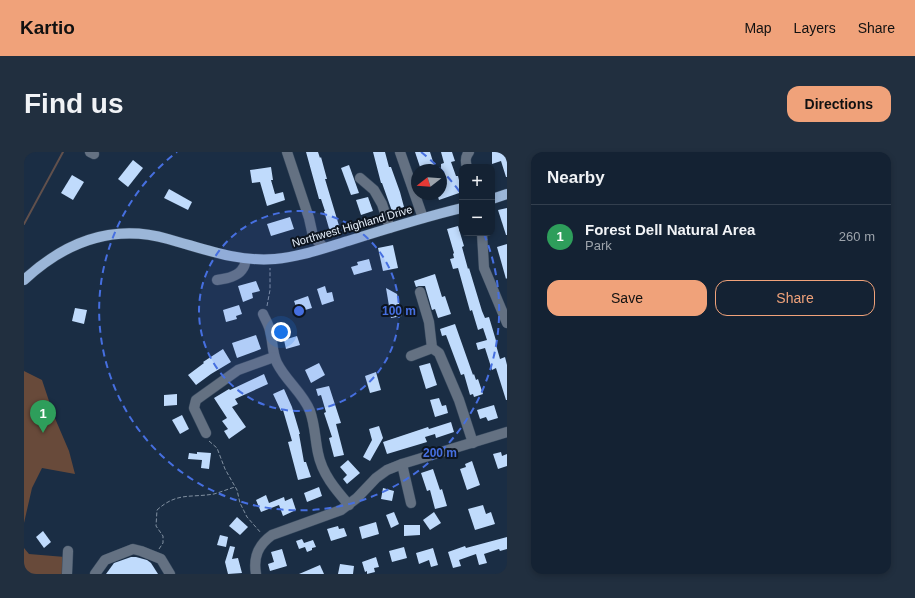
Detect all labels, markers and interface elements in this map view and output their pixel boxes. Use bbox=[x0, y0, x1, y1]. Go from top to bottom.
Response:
text: Kartio bbox=[20, 17, 75, 38]
text: Map bbox=[744, 20, 772, 36]
text: Layers bbox=[794, 20, 836, 36]
text: Share bbox=[858, 20, 895, 36]
button: Directions bbox=[787, 86, 891, 122]
text: Find us bbox=[24, 88, 124, 119]
north arrow bbox=[411, 164, 447, 200]
map controls bbox=[459, 164, 495, 236]
button: + bbox=[459, 164, 495, 200]
text: Nearby bbox=[547, 168, 605, 187]
button: − bbox=[459, 200, 495, 236]
street label: Northwest Highland Drive bbox=[290, 203, 414, 249]
text: Forest Dell Natural Area bbox=[585, 221, 755, 238]
text: 1 bbox=[556, 229, 564, 244]
text: 260 m bbox=[839, 229, 875, 244]
text: Park bbox=[585, 238, 612, 253]
button: Save bbox=[547, 280, 707, 316]
button: Share bbox=[715, 280, 875, 316]
centre of rings bbox=[292, 304, 306, 318]
text: 100 m bbox=[382, 304, 416, 318]
your location bbox=[271, 322, 291, 342]
pin: 1 bbox=[30, 400, 56, 433]
text: 200 m bbox=[423, 446, 457, 460]

